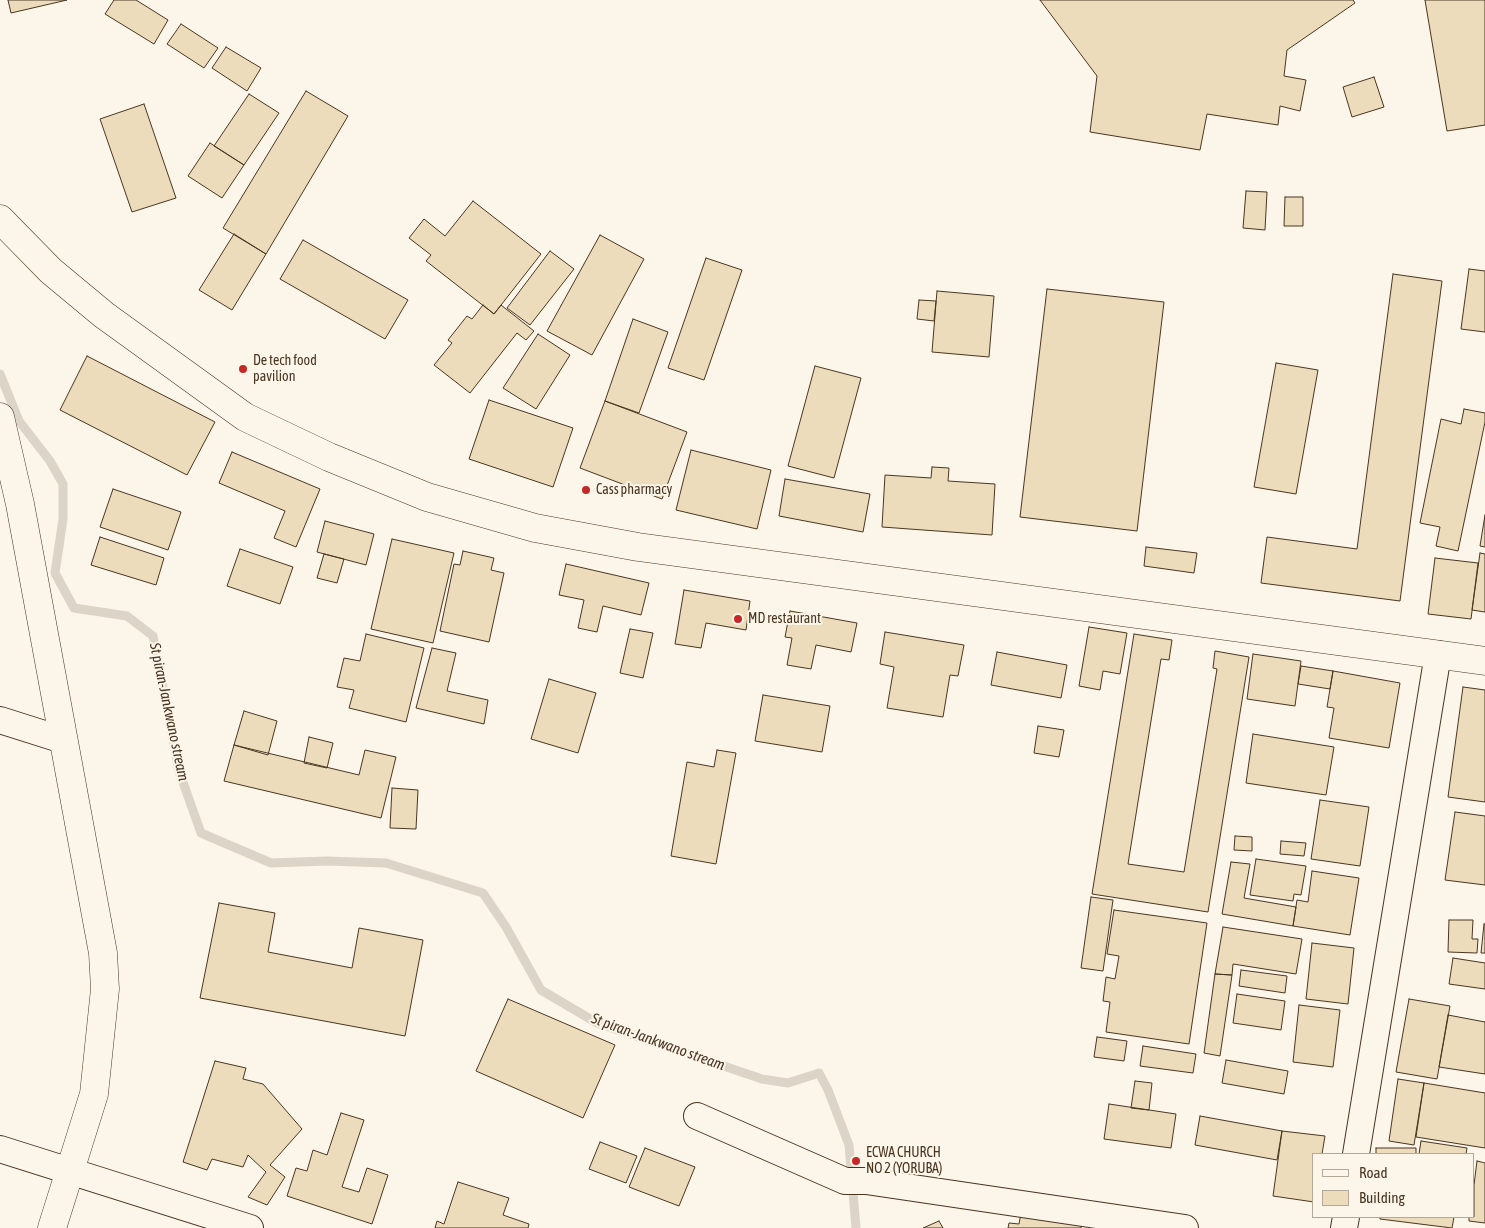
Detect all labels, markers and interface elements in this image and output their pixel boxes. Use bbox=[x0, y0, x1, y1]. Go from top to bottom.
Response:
place label: De tech food pavilion bbox=[253, 353, 317, 386]
marker: De tech food pavilion bbox=[237, 363, 249, 375]
place label: Cass pharmacy bbox=[596, 482, 672, 498]
marker: Cass pharmacy bbox=[580, 484, 592, 496]
place label: MD restaurant bbox=[748, 611, 821, 627]
marker: MD restaurant bbox=[732, 613, 744, 625]
water label: St piran-Jankwano stream bbox=[146, 641, 192, 783]
water label: St piran-Jankwano stream bbox=[589, 1009, 727, 1075]
place label: ECWA CHURCH NO 2 (YORUBA) bbox=[866, 1145, 942, 1178]
legend bbox=[1312, 1153, 1475, 1218]
marker: ECWA CHURCH NO 2 (YORUBA) bbox=[850, 1155, 862, 1167]
text: Road bbox=[1359, 1164, 1388, 1181]
text: Building bbox=[1359, 1189, 1405, 1206]

